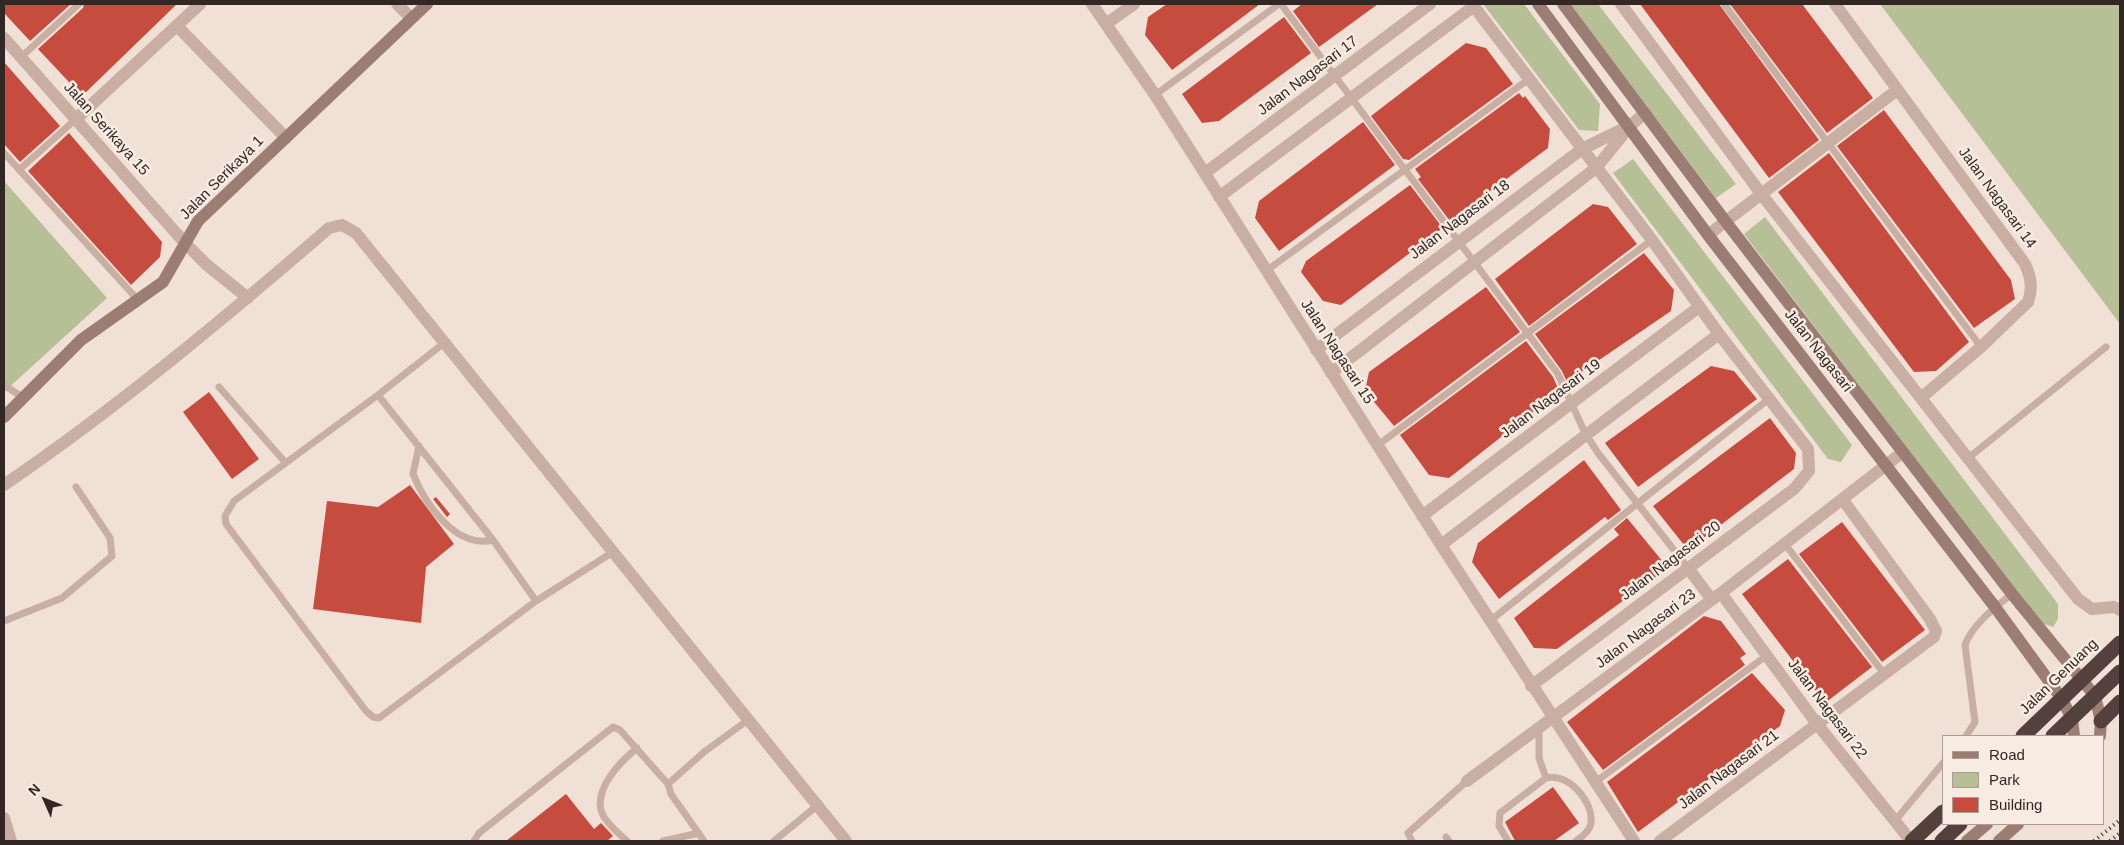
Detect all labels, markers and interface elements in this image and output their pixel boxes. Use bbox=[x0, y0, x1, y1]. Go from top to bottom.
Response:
street label: Jalan Nagasari 17 bbox=[1254, 32, 1362, 120]
street label: Jalan Serikaya 15 bbox=[59, 79, 153, 179]
street label: Jalan Serikaya 1 bbox=[176, 132, 268, 224]
street label: Jalan Nagasari 14 bbox=[1954, 144, 2040, 252]
street label: Jalan Nagasari 18 bbox=[1406, 176, 1514, 264]
street label: Jalan Nagasari 15 bbox=[1297, 296, 1377, 408]
street label: Jalan Nagasari bbox=[1780, 306, 1856, 396]
street label: Jalan Nagasari 19 bbox=[1497, 355, 1605, 443]
street label: Jalan Nagasari 20 bbox=[1617, 517, 1725, 605]
street label: Jalan Nagasari 23 bbox=[1592, 585, 1700, 673]
street label: Jalan Genuang bbox=[2016, 635, 2102, 719]
street label: Jalan Nagasari 22 bbox=[1783, 655, 1871, 763]
street label: Jalan Nagasari 21 bbox=[1675, 726, 1783, 814]
legend bbox=[1942, 735, 2104, 825]
text: Road bbox=[1989, 746, 2025, 763]
text: Park bbox=[1989, 771, 2020, 788]
north arrow bbox=[20, 775, 70, 825]
text: N bbox=[25, 780, 43, 799]
text: Building bbox=[1989, 796, 2042, 813]

